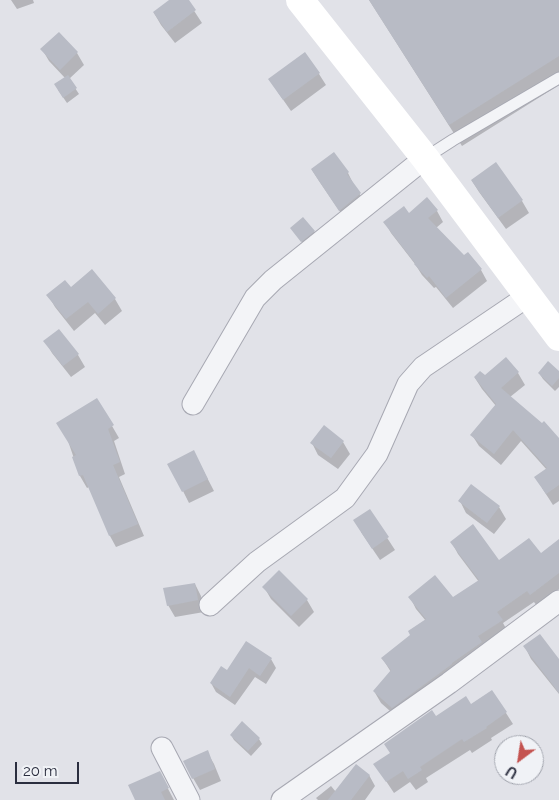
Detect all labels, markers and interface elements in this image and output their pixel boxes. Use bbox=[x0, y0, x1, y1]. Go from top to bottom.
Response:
north arrow bbox=[494, 735, 544, 785]
scale bar bbox=[18, 752, 81, 784]
text: 20 m bbox=[23, 762, 58, 780]
text: U bbox=[503, 762, 520, 782]

